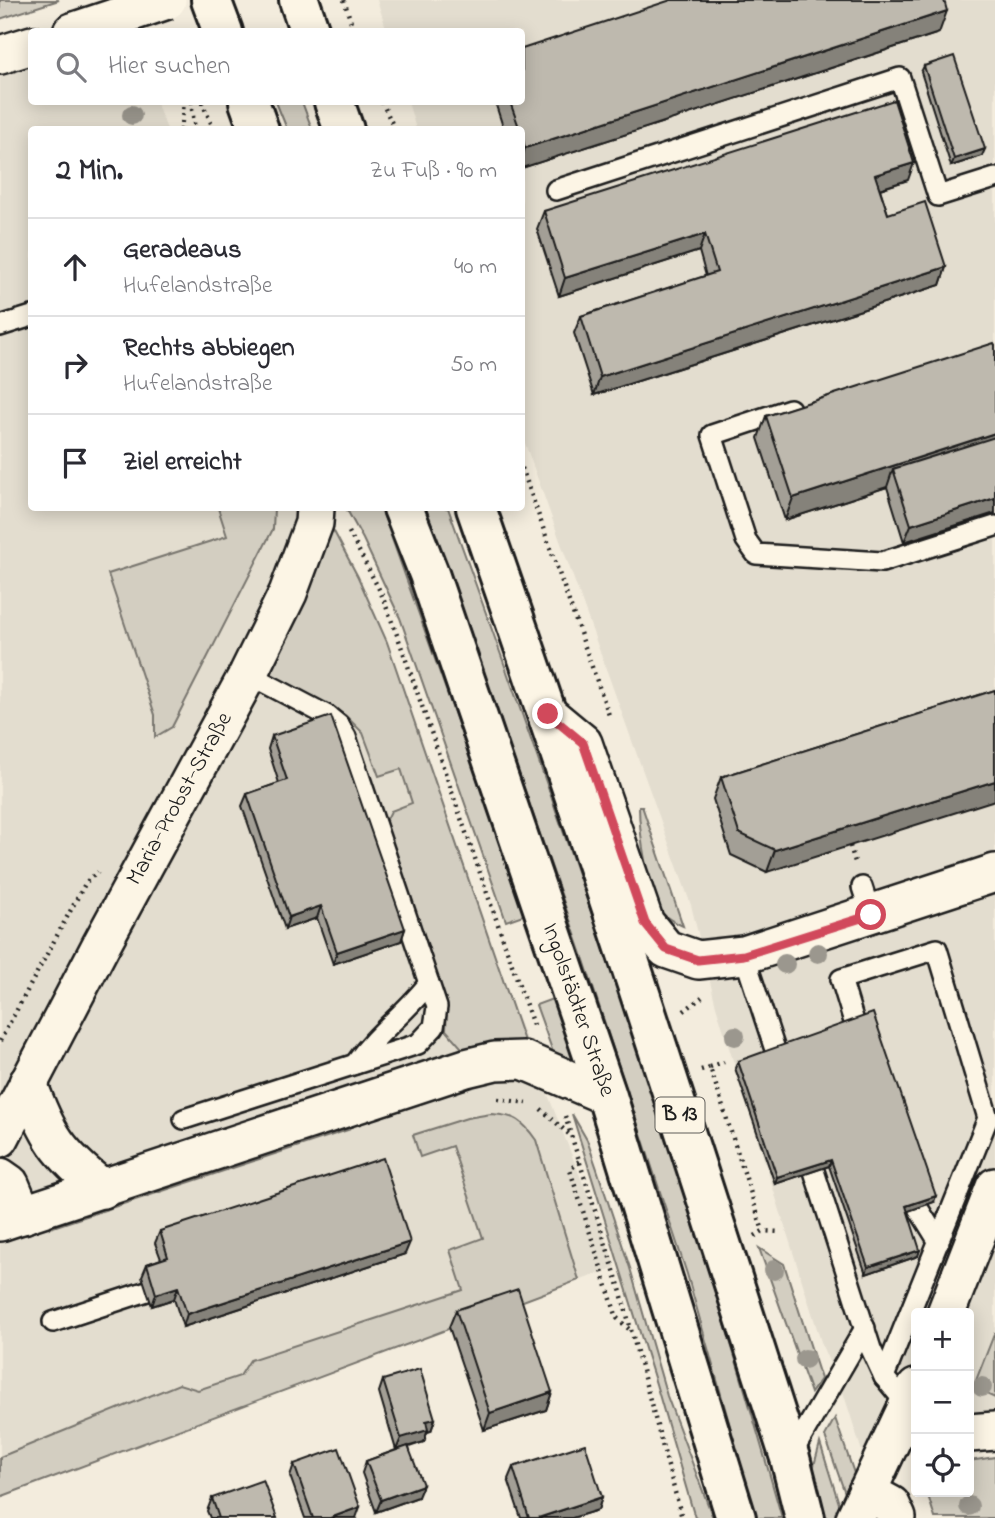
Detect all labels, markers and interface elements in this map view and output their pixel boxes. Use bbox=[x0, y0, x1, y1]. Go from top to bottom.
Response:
search box bbox=[28, 28, 525, 105]
icon: search bbox=[52, 48, 90, 86]
text: Hier suchen bbox=[108, 48, 230, 86]
text: 2 Min. bbox=[56, 150, 123, 194]
text: Zu Fuß · 90 m bbox=[370, 155, 497, 188]
text: Geradeaus bbox=[123, 232, 241, 270]
icon: ahead bbox=[56, 248, 94, 286]
text: 40 m bbox=[454, 251, 497, 284]
text: Hufelandstraße bbox=[123, 270, 272, 303]
text: Rechts abbiegen bbox=[123, 330, 295, 368]
icon: right bbox=[56, 346, 94, 384]
text: 50 m bbox=[450, 349, 497, 382]
text: Hufelandstraße bbox=[123, 368, 272, 401]
icon: arrive bbox=[56, 444, 94, 482]
text: Ziel erreicht bbox=[123, 444, 242, 482]
route end bbox=[532, 698, 563, 729]
street label: Maria-Probst-Straße bbox=[119, 706, 242, 892]
route start bbox=[855, 899, 886, 930]
street label: Ingolstädter Straße bbox=[532, 919, 623, 1102]
road number: B 13 bbox=[656, 1098, 704, 1132]
map controls bbox=[911, 1308, 974, 1497]
button: + bbox=[911, 1308, 974, 1371]
button: − bbox=[911, 1371, 974, 1434]
button: locate bbox=[911, 1434, 974, 1497]

